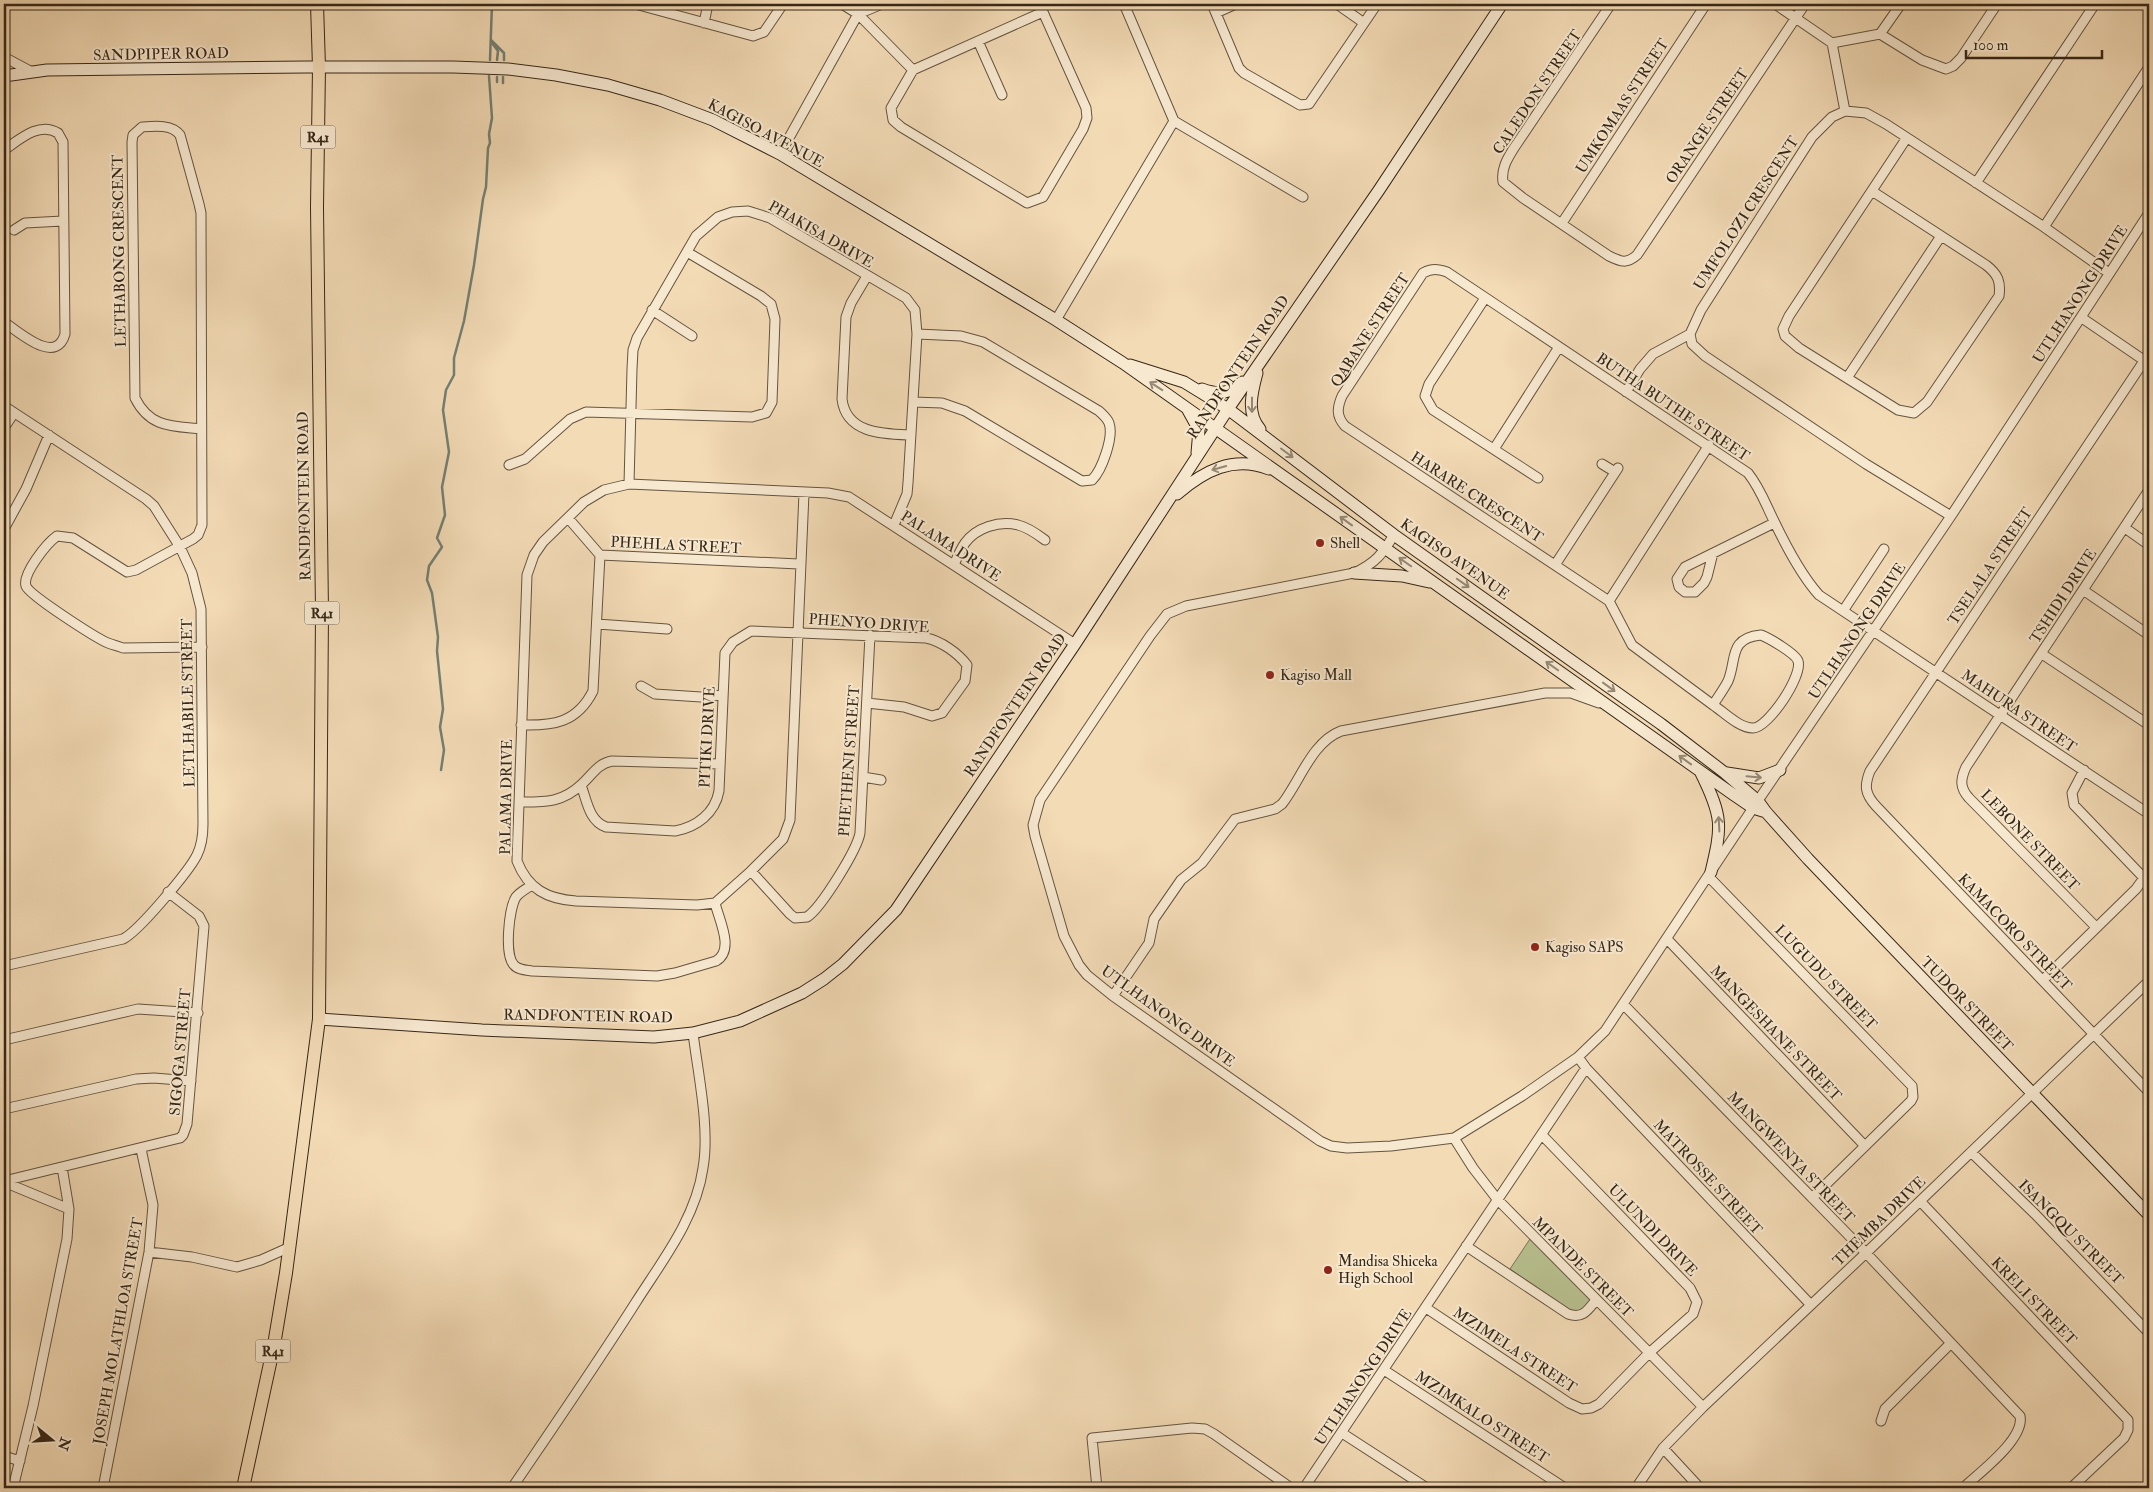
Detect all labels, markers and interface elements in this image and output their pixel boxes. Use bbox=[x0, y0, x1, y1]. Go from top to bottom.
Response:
street label: CALEDON STREET bbox=[1489, 26, 1586, 158]
scale bar bbox=[1966, 28, 2102, 60]
street label: UMKOMAAS STREET bbox=[1572, 35, 1673, 177]
text: 100 m bbox=[1973, 36, 2009, 55]
street label: SANDPIPER ROAD bbox=[93, 44, 229, 65]
street label: ORANGE STREET bbox=[1662, 65, 1753, 188]
street label: KAGISO AVENUE bbox=[704, 95, 827, 172]
road number: R41 bbox=[300, 125, 336, 148]
street label: UMFOLOZI CRESCENT bbox=[1690, 133, 1803, 294]
street label: LETHABONG CRESCENT bbox=[108, 154, 131, 348]
street label: PHAKISA DRIVE bbox=[765, 197, 877, 272]
street label: UTLHANONG DRIVE bbox=[2029, 222, 2132, 367]
street label: QABANE STREET bbox=[1327, 270, 1414, 391]
street label: RANDFONTEIN ROAD bbox=[1183, 292, 1294, 443]
street label: BUTHA BUTHE STREET bbox=[1592, 349, 1753, 466]
one-way arrow bbox=[1149, 381, 1163, 392]
one-way arrow bbox=[1247, 396, 1257, 412]
street label: RANDFONTEIN ROAD bbox=[294, 411, 315, 581]
street label: HARARE CRESCENT bbox=[1407, 447, 1547, 547]
one-way arrow bbox=[1280, 448, 1294, 458]
one-way arrow bbox=[1211, 464, 1227, 474]
street label: TSELALA STREET bbox=[1944, 504, 2037, 629]
street label: PALAMA DRIVE bbox=[897, 507, 1005, 586]
one-way arrow bbox=[1340, 515, 1353, 526]
street label: KAGISO AVENUE bbox=[1396, 515, 1513, 604]
street label: PHEHLA STREET bbox=[610, 533, 742, 558]
place label: Shell bbox=[1330, 534, 1360, 553]
marker: Shell bbox=[1314, 537, 1326, 549]
street label: TSHIDI DRIVE bbox=[2026, 545, 2101, 647]
one-way arrow bbox=[1398, 557, 1412, 567]
street label: UTLHANONG DRIVE bbox=[1805, 559, 1910, 703]
one-way arrow bbox=[1456, 578, 1470, 588]
road number: R41 bbox=[304, 602, 340, 624]
street label: PHENYO DRIVE bbox=[808, 610, 930, 637]
street label: LETLHABILE STREET bbox=[178, 618, 199, 788]
street label: RANDFONTEIN ROAD bbox=[960, 630, 1071, 781]
one-way arrow bbox=[1545, 661, 1559, 671]
place label: Kagiso Mall bbox=[1280, 666, 1352, 685]
street label: MAHURA STREET bbox=[1957, 666, 2080, 757]
marker: Kagiso Mall bbox=[1264, 669, 1276, 681]
one-way arrow bbox=[1602, 682, 1616, 692]
street label: PITIKI DRIVE bbox=[695, 685, 720, 788]
street label: PHETHENI STREET bbox=[835, 685, 864, 837]
street label: PALAMA DRIVE bbox=[496, 739, 517, 855]
one-way arrow bbox=[1678, 755, 1692, 765]
one-way arrow bbox=[1745, 772, 1761, 782]
street label: LEBONE STREET bbox=[1976, 786, 2083, 895]
one-way arrow bbox=[1714, 817, 1723, 833]
street label: KAMACORO STREET bbox=[1954, 870, 2076, 995]
street label: LUGUDU STREET bbox=[1770, 921, 1881, 1034]
place label: Kagiso SAPS bbox=[1545, 938, 1624, 957]
marker: Kagiso SAPS bbox=[1529, 941, 1541, 953]
street label: TUDOR STREET bbox=[1916, 953, 2017, 1056]
street label: UTLHANONG DRIVE bbox=[1097, 961, 1238, 1071]
street label: MANGESHANE STREET bbox=[1706, 962, 1845, 1105]
street label: SIGOGA STREET bbox=[165, 988, 196, 1116]
street label: RANDFONTEIN ROAD bbox=[503, 1006, 673, 1027]
street label: MANGWENYA STREET bbox=[1723, 1088, 1858, 1227]
street label: MATROSSE STREET bbox=[1649, 1116, 1766, 1239]
street label: THEMBA DRIVE bbox=[1829, 1172, 1930, 1270]
street label: ISANGQU STREET bbox=[2014, 1176, 2127, 1289]
street label: ULUNDI DRIVE bbox=[1604, 1180, 1702, 1281]
street label: MPANDE STREET bbox=[1528, 1213, 1637, 1322]
street label: JOSEPH MOLATHLOA STREET bbox=[89, 1216, 149, 1447]
place label: Mandisa Shiceka High School bbox=[1338, 1252, 1439, 1288]
street label: KRELI STREET bbox=[1987, 1253, 2080, 1349]
marker: Mandisa Shiceka High School bbox=[1322, 1264, 1334, 1276]
street label: MZIMELA STREET bbox=[1449, 1303, 1580, 1398]
street label: UTLHANONG DRIVE bbox=[1311, 1305, 1416, 1449]
road number: R41 bbox=[256, 1340, 290, 1362]
street label: MZIMKALO STREET bbox=[1411, 1367, 1552, 1468]
north arrow bbox=[28, 1414, 78, 1464]
text: N bbox=[54, 1434, 74, 1453]

